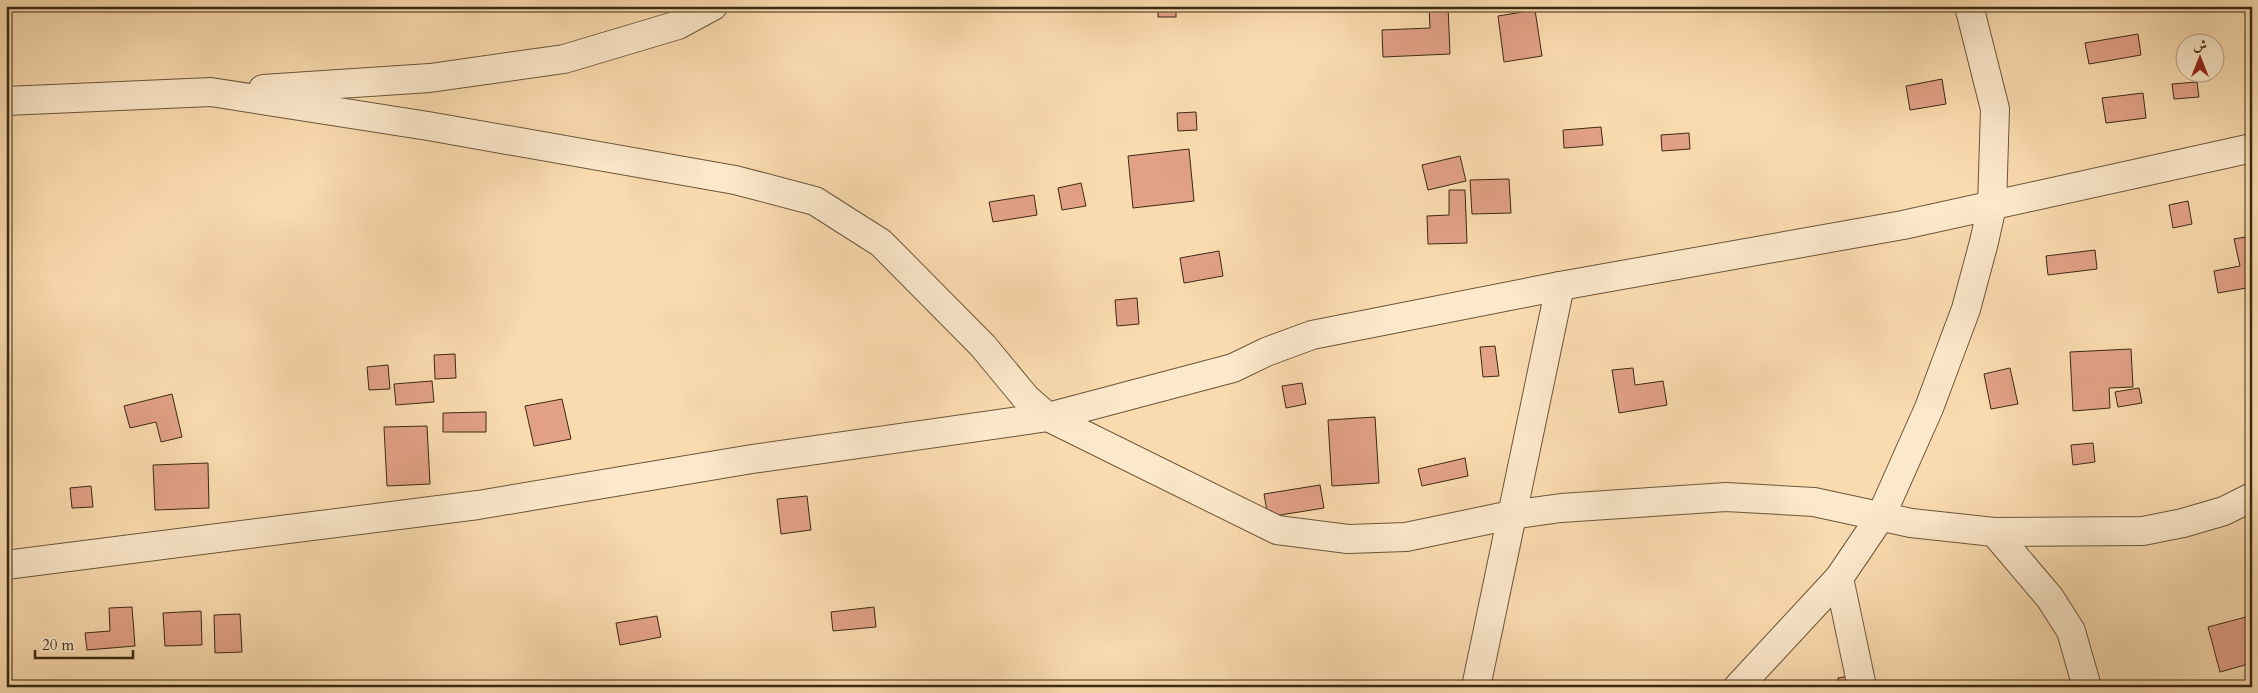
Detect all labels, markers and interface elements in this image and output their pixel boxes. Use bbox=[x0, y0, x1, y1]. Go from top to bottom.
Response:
north arrow bbox=[2176, 32, 2226, 82]
text: ش bbox=[2193, 36, 2207, 55]
scale bar bbox=[35, 628, 132, 660]
text: 20 m bbox=[42, 635, 74, 655]

